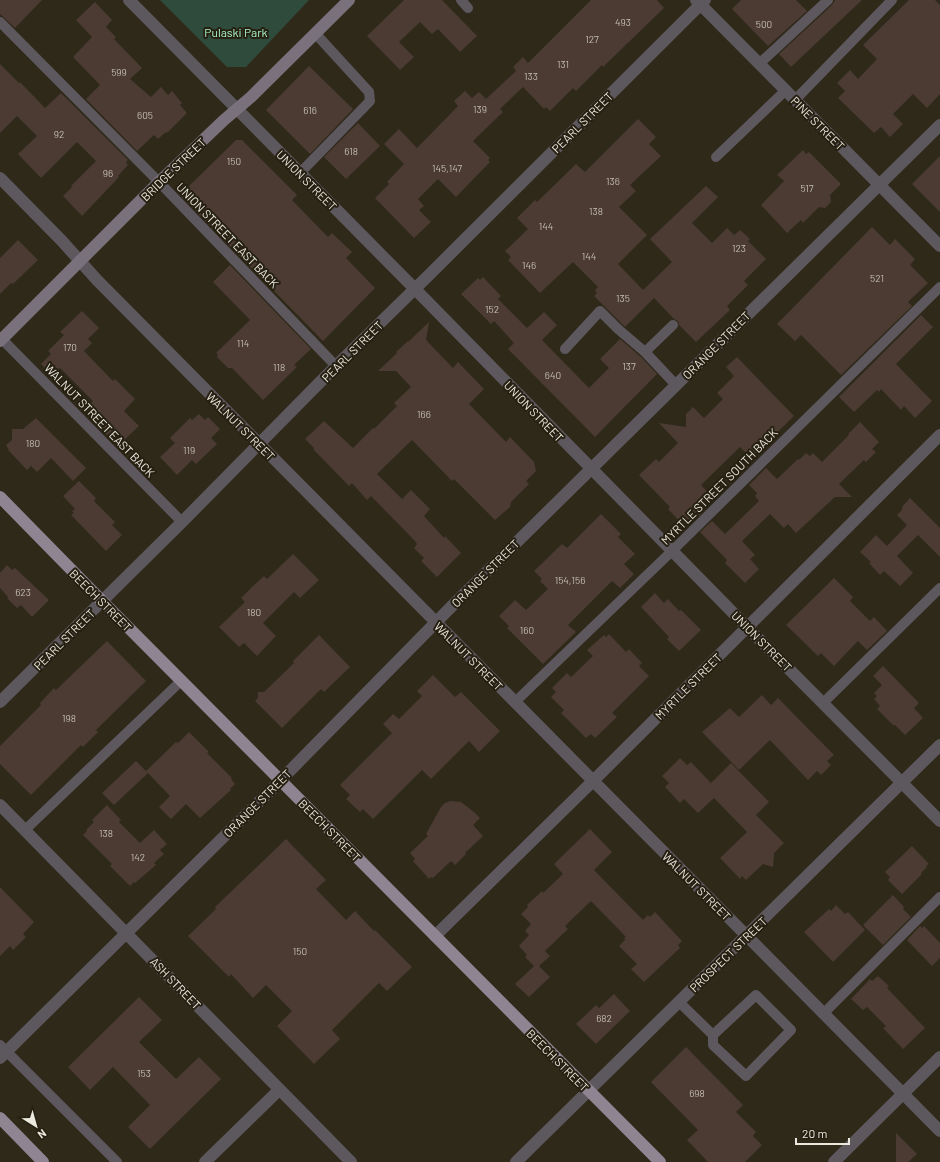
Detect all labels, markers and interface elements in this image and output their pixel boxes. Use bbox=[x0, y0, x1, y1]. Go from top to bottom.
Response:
house number: 493 bbox=[615, 16, 631, 28]
house number: 500 bbox=[756, 18, 772, 30]
park label: Pulaski Park bbox=[204, 25, 268, 39]
house number: 127 bbox=[585, 33, 599, 45]
house number: 131 bbox=[557, 58, 569, 70]
house number: 599 bbox=[111, 66, 127, 78]
house number: 133 bbox=[524, 70, 538, 82]
street label: PEARL STREET bbox=[549, 88, 616, 155]
street label: PINE STREET bbox=[788, 93, 848, 153]
house number: 139 bbox=[473, 103, 487, 115]
house number: 616 bbox=[303, 104, 317, 116]
house number: 605 bbox=[137, 109, 153, 121]
house number: 92 bbox=[54, 128, 64, 140]
street label: BRIDGE STREET bbox=[138, 134, 208, 203]
house number: 618 bbox=[344, 145, 358, 157]
street label: UNION STREET bbox=[274, 147, 340, 213]
house number: 150 bbox=[227, 155, 241, 167]
house number: 145,147 bbox=[432, 162, 462, 174]
house number: 96 bbox=[103, 167, 113, 179]
house number: 136 bbox=[606, 175, 620, 187]
street label: UNION STREET EAST BACK bbox=[174, 180, 282, 291]
house number: 517 bbox=[800, 182, 814, 194]
house number: 138 bbox=[589, 205, 603, 217]
house number: 144 bbox=[539, 220, 553, 232]
house number: 123 bbox=[732, 242, 746, 254]
house number: 144 bbox=[582, 250, 596, 262]
house number: 146 bbox=[522, 259, 536, 271]
house number: 521 bbox=[870, 272, 884, 284]
house number: 135 bbox=[616, 292, 630, 304]
house number: 152 bbox=[485, 303, 499, 315]
street label: ORANGE STREET bbox=[679, 308, 753, 382]
street label: PEARL STREET bbox=[319, 317, 386, 384]
house number: 114 bbox=[237, 337, 249, 349]
house number: 170 bbox=[63, 341, 77, 353]
street label: WALNUT STREET EAST BACK bbox=[42, 360, 158, 480]
house number: 137 bbox=[622, 360, 636, 372]
house number: 118 bbox=[273, 361, 285, 373]
house number: 640 bbox=[545, 369, 561, 381]
street label: UNION STREET bbox=[501, 378, 567, 444]
street label: WALNUT STREET bbox=[204, 389, 278, 463]
house number: 166 bbox=[417, 408, 431, 420]
street label: MYRTLE STREET SOUTH BACK bbox=[658, 424, 781, 547]
house number: 180 bbox=[26, 437, 40, 449]
house number: 119 bbox=[183, 444, 195, 456]
street label: ORANGE STREET bbox=[448, 536, 522, 610]
street label: BEECH STREET bbox=[67, 566, 135, 634]
house number: 154,156 bbox=[555, 574, 585, 586]
house number: 623 bbox=[15, 586, 31, 598]
street label: PEARL STREET bbox=[31, 605, 98, 672]
house number: 180 bbox=[247, 606, 261, 618]
street label: UNION STREET bbox=[729, 608, 795, 674]
street label: WALNUT STREET bbox=[432, 619, 506, 693]
house number: 160 bbox=[520, 624, 534, 636]
street label: MYRTLE STREET bbox=[652, 650, 724, 722]
house number: 198 bbox=[62, 712, 76, 724]
street label: ORANGE STREET bbox=[220, 766, 294, 840]
street label: BEECH STREET bbox=[296, 796, 364, 864]
house number: 138 bbox=[99, 827, 113, 839]
street label: WALNUT STREET bbox=[660, 849, 734, 923]
house number: 142 bbox=[131, 851, 145, 863]
street label: PROSPECT STREET bbox=[686, 913, 770, 994]
house number: 150 bbox=[293, 945, 307, 957]
street label: ASH STREET bbox=[148, 954, 204, 1012]
house number: 682 bbox=[596, 1012, 612, 1024]
street label: BEECH STREET bbox=[524, 1026, 592, 1094]
house number: 153 bbox=[137, 1067, 151, 1079]
house number: 698 bbox=[689, 1087, 705, 1099]
north arrow bbox=[16, 1106, 56, 1146]
scale bar bbox=[796, 1120, 849, 1146]
text: 20 m bbox=[802, 1126, 828, 1140]
text: N bbox=[35, 1127, 49, 1142]

